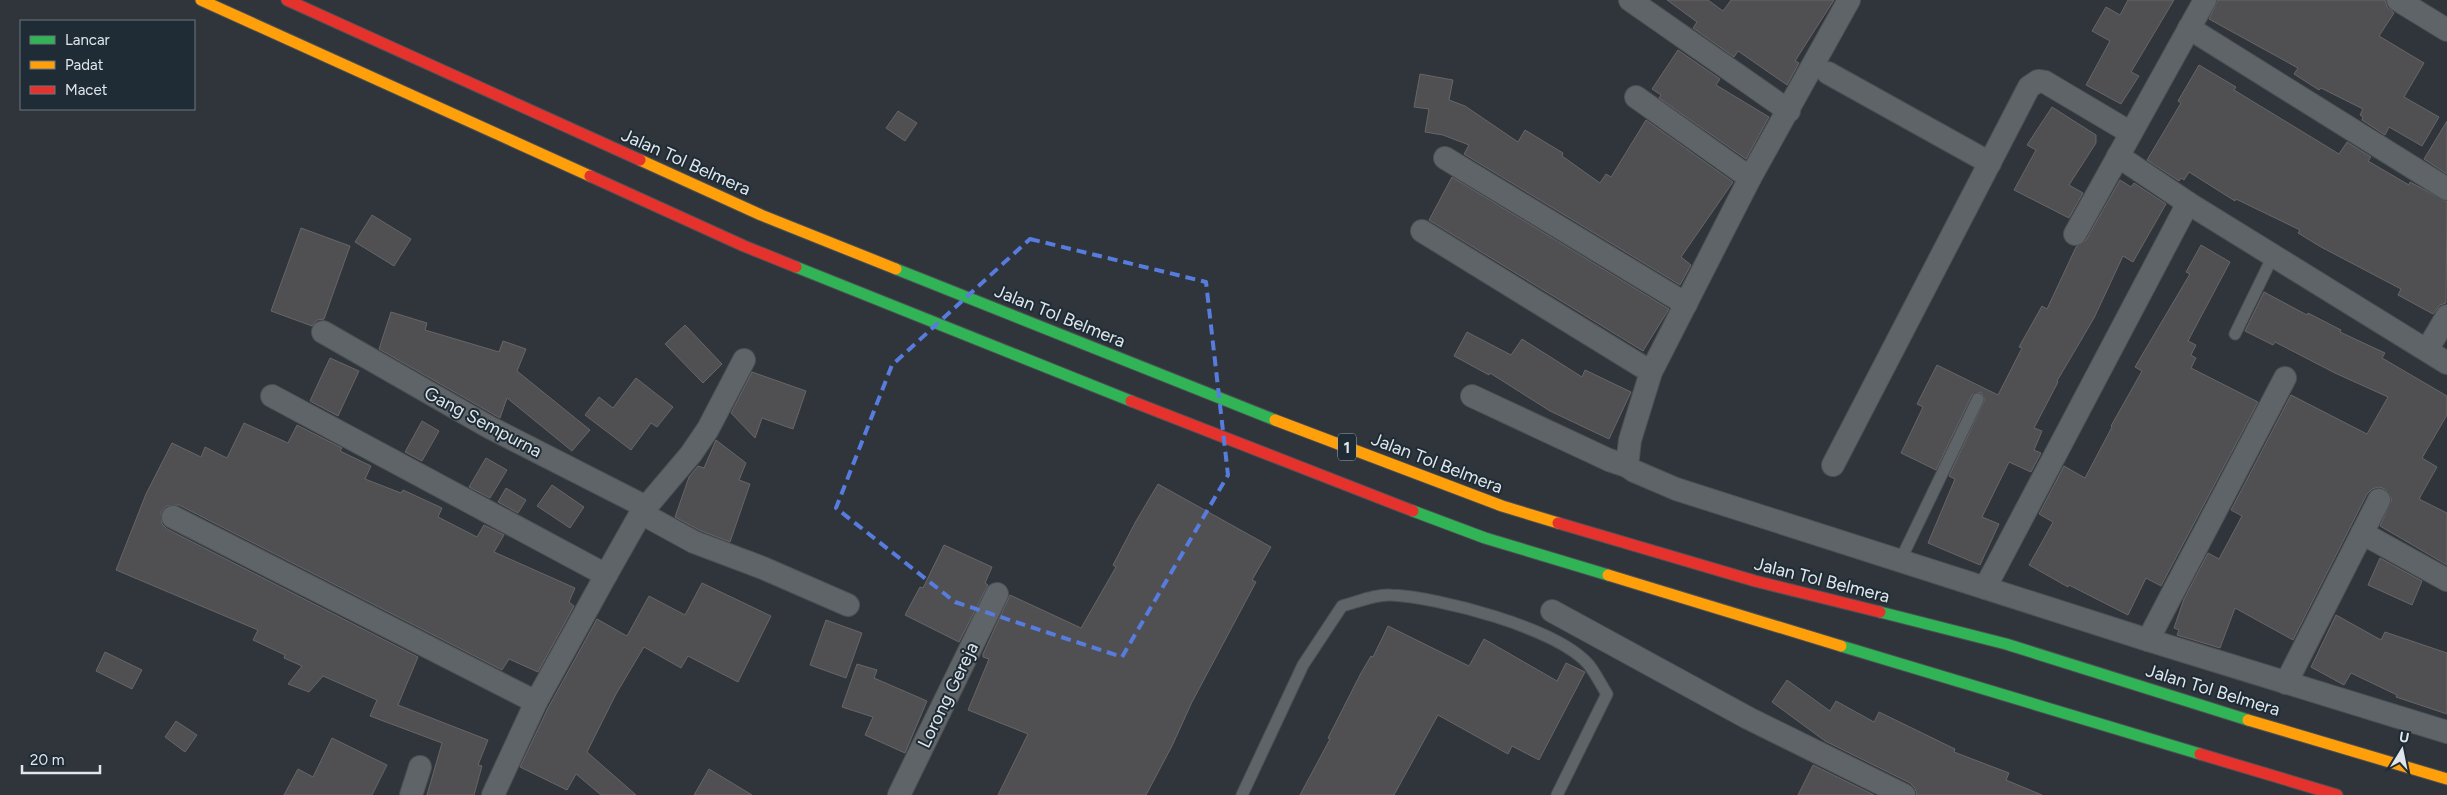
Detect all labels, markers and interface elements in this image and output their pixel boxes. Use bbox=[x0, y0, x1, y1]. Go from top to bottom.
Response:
legend bbox=[20, 20, 195, 110]
text: Lancar bbox=[65, 31, 110, 49]
text: Padat bbox=[65, 56, 104, 74]
text: Macet bbox=[65, 81, 108, 99]
street label: Jalan Tol Belmera bbox=[618, 124, 754, 200]
street label: Jalan Tol Belmera bbox=[991, 280, 1129, 352]
street label: Gang Sempurna bbox=[420, 382, 546, 462]
street label: Jalan Tol Belmera bbox=[1368, 428, 1506, 498]
road number: 1 bbox=[1338, 434, 1356, 461]
street label: Jalan Tol Belmera bbox=[1752, 553, 1892, 607]
street label: Lorong Gereja bbox=[913, 639, 983, 751]
street label: Jalan Tol Belmera bbox=[2143, 659, 2283, 721]
north arrow bbox=[2377, 725, 2427, 775]
text: U bbox=[2398, 728, 2411, 747]
scale bar bbox=[22, 742, 100, 774]
text: 20 m bbox=[30, 751, 64, 769]

